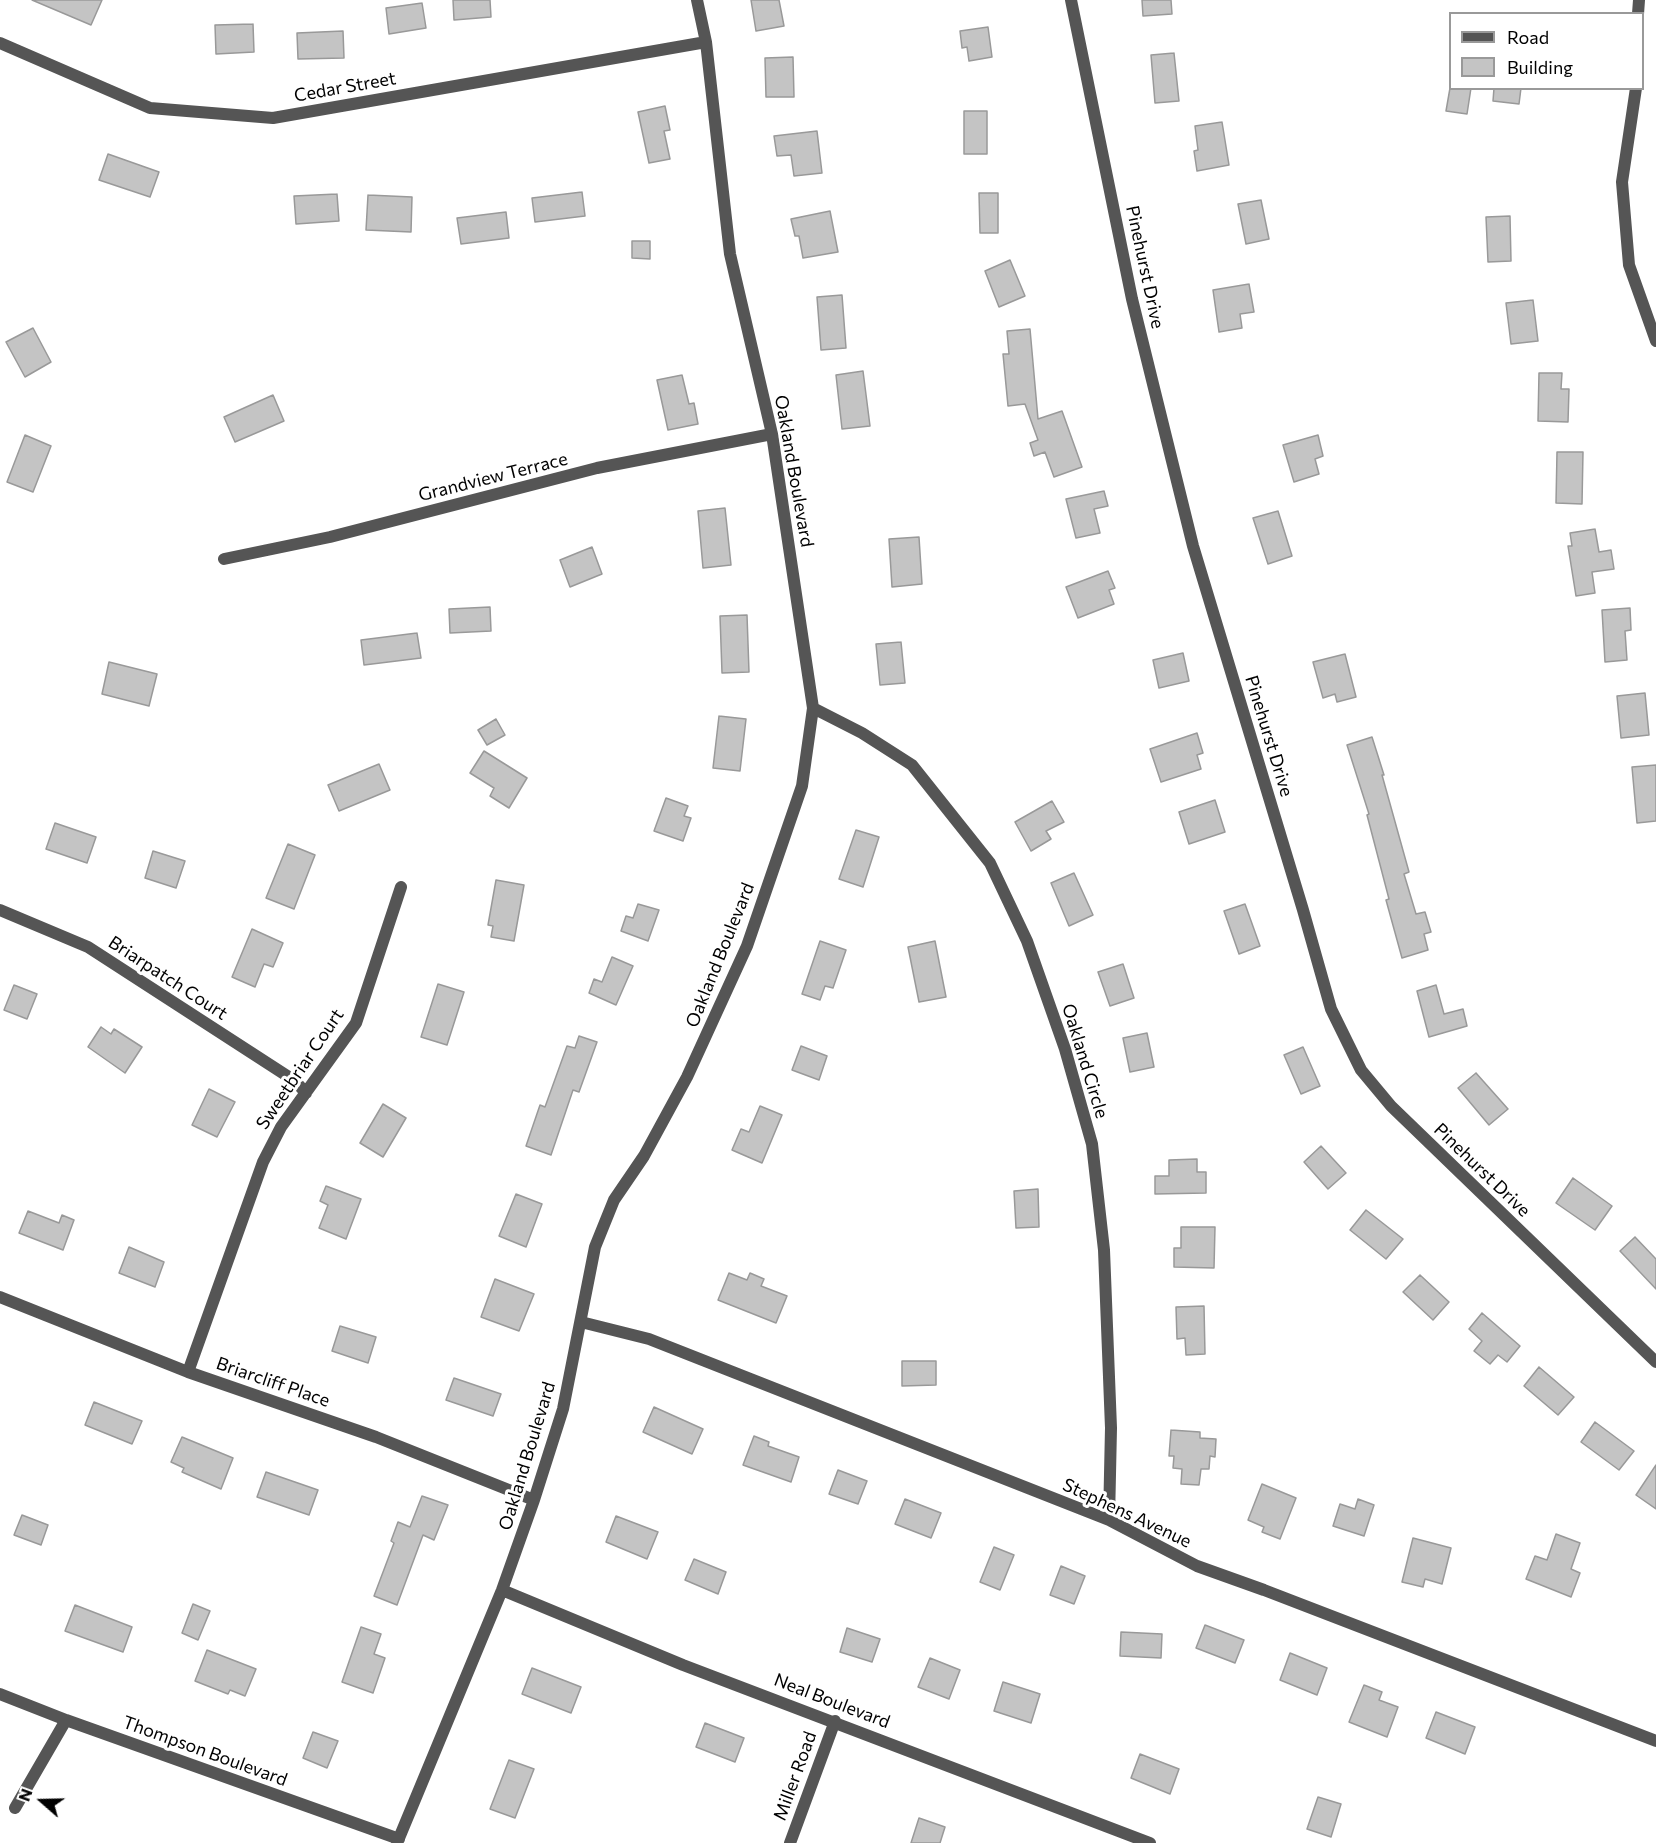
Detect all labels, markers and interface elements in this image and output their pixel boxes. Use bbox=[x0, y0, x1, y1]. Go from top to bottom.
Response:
legend bbox=[1449, 12, 1644, 90]
text: Road bbox=[1507, 26, 1549, 48]
text: Building bbox=[1507, 56, 1573, 78]
street label: Cedar Street bbox=[292, 67, 398, 107]
street label: Pinehurst Drive bbox=[1121, 203, 1169, 331]
street label: Oakland Boulevard bbox=[770, 393, 818, 549]
street label: Grandview Terrace bbox=[416, 448, 570, 506]
street label: Pinehurst Drive bbox=[1240, 673, 1298, 799]
street label: Oakland Boulevard bbox=[681, 880, 759, 1030]
street label: Briarpatch Court bbox=[104, 931, 232, 1025]
street label: Oakland Circle bbox=[1057, 1001, 1113, 1121]
street label: Sweetbriar Court bbox=[252, 1005, 348, 1133]
street label: Pinehurst Drive bbox=[1429, 1119, 1535, 1221]
street label: Briarcliff Place bbox=[213, 1352, 333, 1412]
street label: Oakland Boulevard bbox=[494, 1379, 560, 1533]
street label: Stephens Avenue bbox=[1059, 1474, 1195, 1552]
street label: Neal Boulevard bbox=[771, 1669, 893, 1733]
street label: Thompson Boulevard bbox=[120, 1711, 290, 1791]
street label: Miller Road bbox=[769, 1729, 821, 1823]
north arrow bbox=[12, 1771, 72, 1831]
text: N bbox=[14, 1786, 36, 1804]

